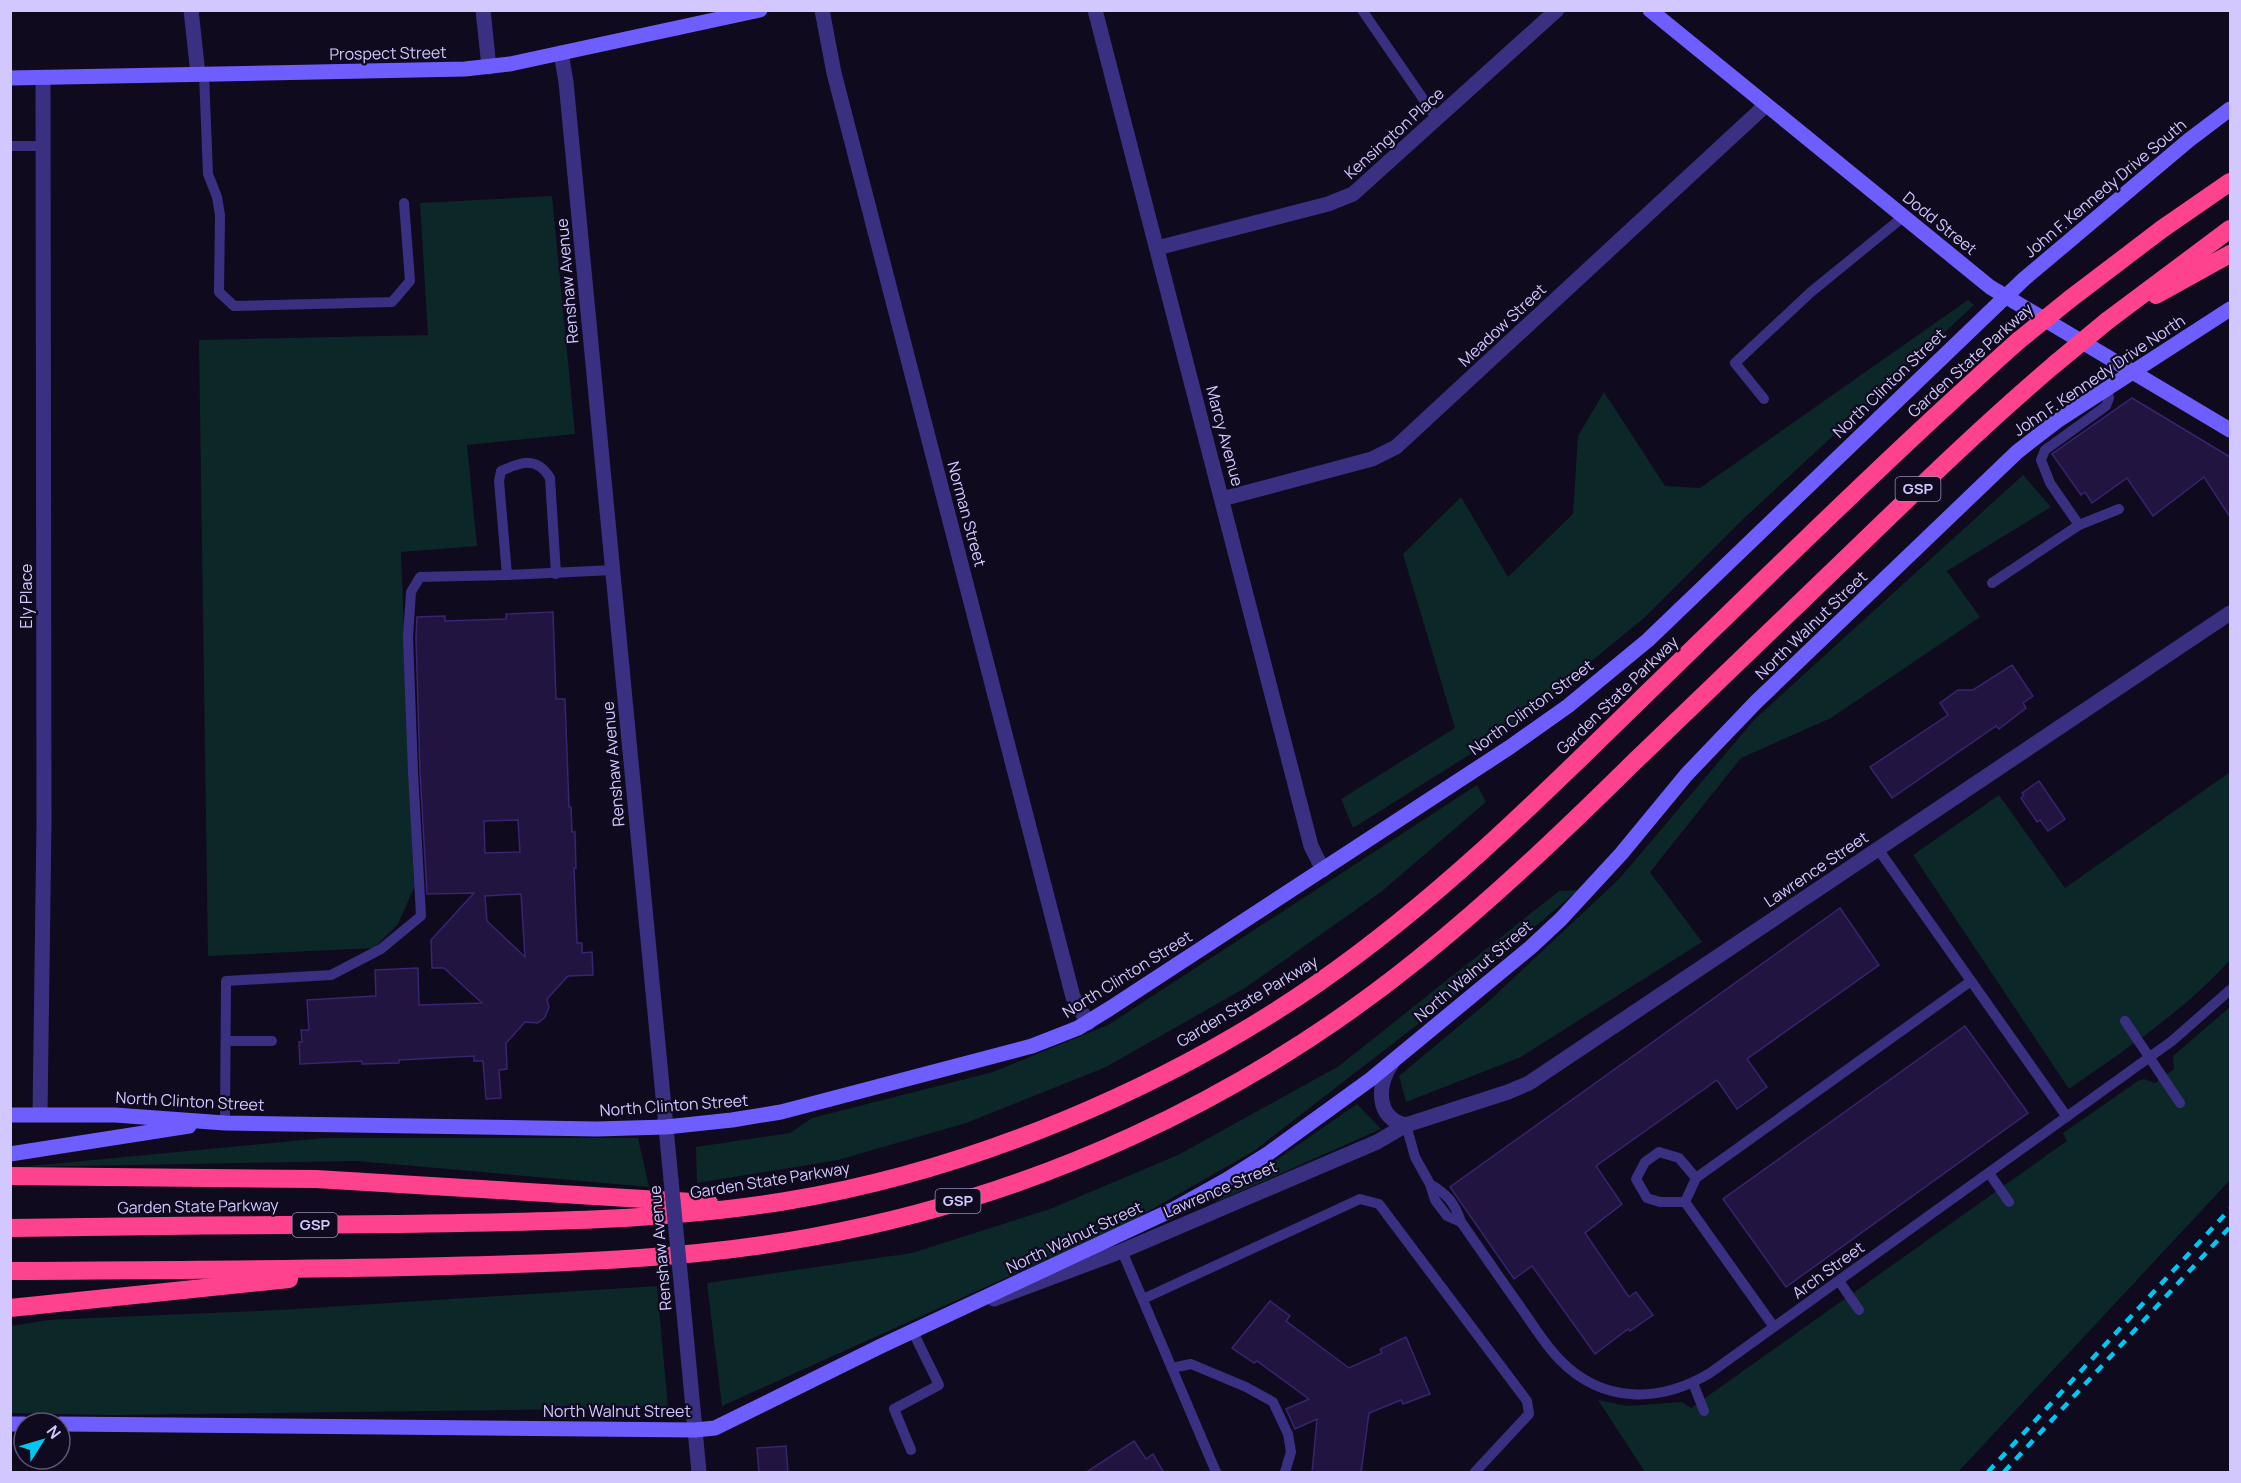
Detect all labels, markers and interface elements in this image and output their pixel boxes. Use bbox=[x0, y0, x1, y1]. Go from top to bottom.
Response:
street label: Prospect Street bbox=[329, 41, 447, 65]
street label: Kensington Place bbox=[1339, 82, 1449, 184]
street label: John F. Kennedy Drive South bbox=[2019, 114, 2191, 262]
street label: Dodd Street bbox=[1898, 186, 1982, 260]
street label: Renshaw Avenue bbox=[551, 218, 583, 344]
street label: Meadow Street bbox=[1453, 279, 1551, 371]
street label: Garden State Parkway bbox=[1903, 297, 2038, 422]
street label: John F. Kennedy Drive North bbox=[2009, 309, 2189, 441]
street label: North Clinton Street bbox=[1828, 323, 1950, 443]
street label: Marcy Avenue bbox=[1201, 383, 1249, 489]
street label: Norman Street bbox=[942, 459, 992, 569]
road number: GSP bbox=[1896, 477, 1940, 501]
street label: Ely Place bbox=[15, 564, 37, 628]
street label: North Walnut Street bbox=[1750, 566, 1872, 684]
street label: Garden State Parkway bbox=[1551, 631, 1683, 759]
street label: North Clinton Street bbox=[1464, 654, 1598, 760]
street label: Renshaw Avenue bbox=[597, 701, 629, 827]
street label: Lawrence Street bbox=[1760, 826, 1872, 912]
street label: North Walnut Street bbox=[1409, 915, 1537, 1027]
street label: North Clinton Street bbox=[1058, 925, 1196, 1023]
street label: Garden State Parkway bbox=[1172, 950, 1322, 1052]
street label: North Clinton Street bbox=[115, 1086, 265, 1116]
street label: North Clinton Street bbox=[599, 1089, 749, 1121]
street label: Lawrence Street bbox=[1160, 1155, 1280, 1223]
street label: Garden State Parkway bbox=[689, 1156, 852, 1203]
street label: Renshaw Avenue bbox=[644, 1185, 676, 1311]
road number: GSP bbox=[936, 1189, 980, 1213]
street label: Garden State Parkway bbox=[117, 1194, 279, 1218]
street label: North Walnut Street bbox=[1002, 1196, 1146, 1278]
road number: GSP bbox=[292, 1213, 338, 1237]
street label: Arch Street bbox=[1787, 1236, 1869, 1304]
street label: North Walnut Street bbox=[543, 1400, 691, 1422]
north arrow bbox=[12, 1411, 72, 1471]
text: N bbox=[42, 1421, 66, 1443]

